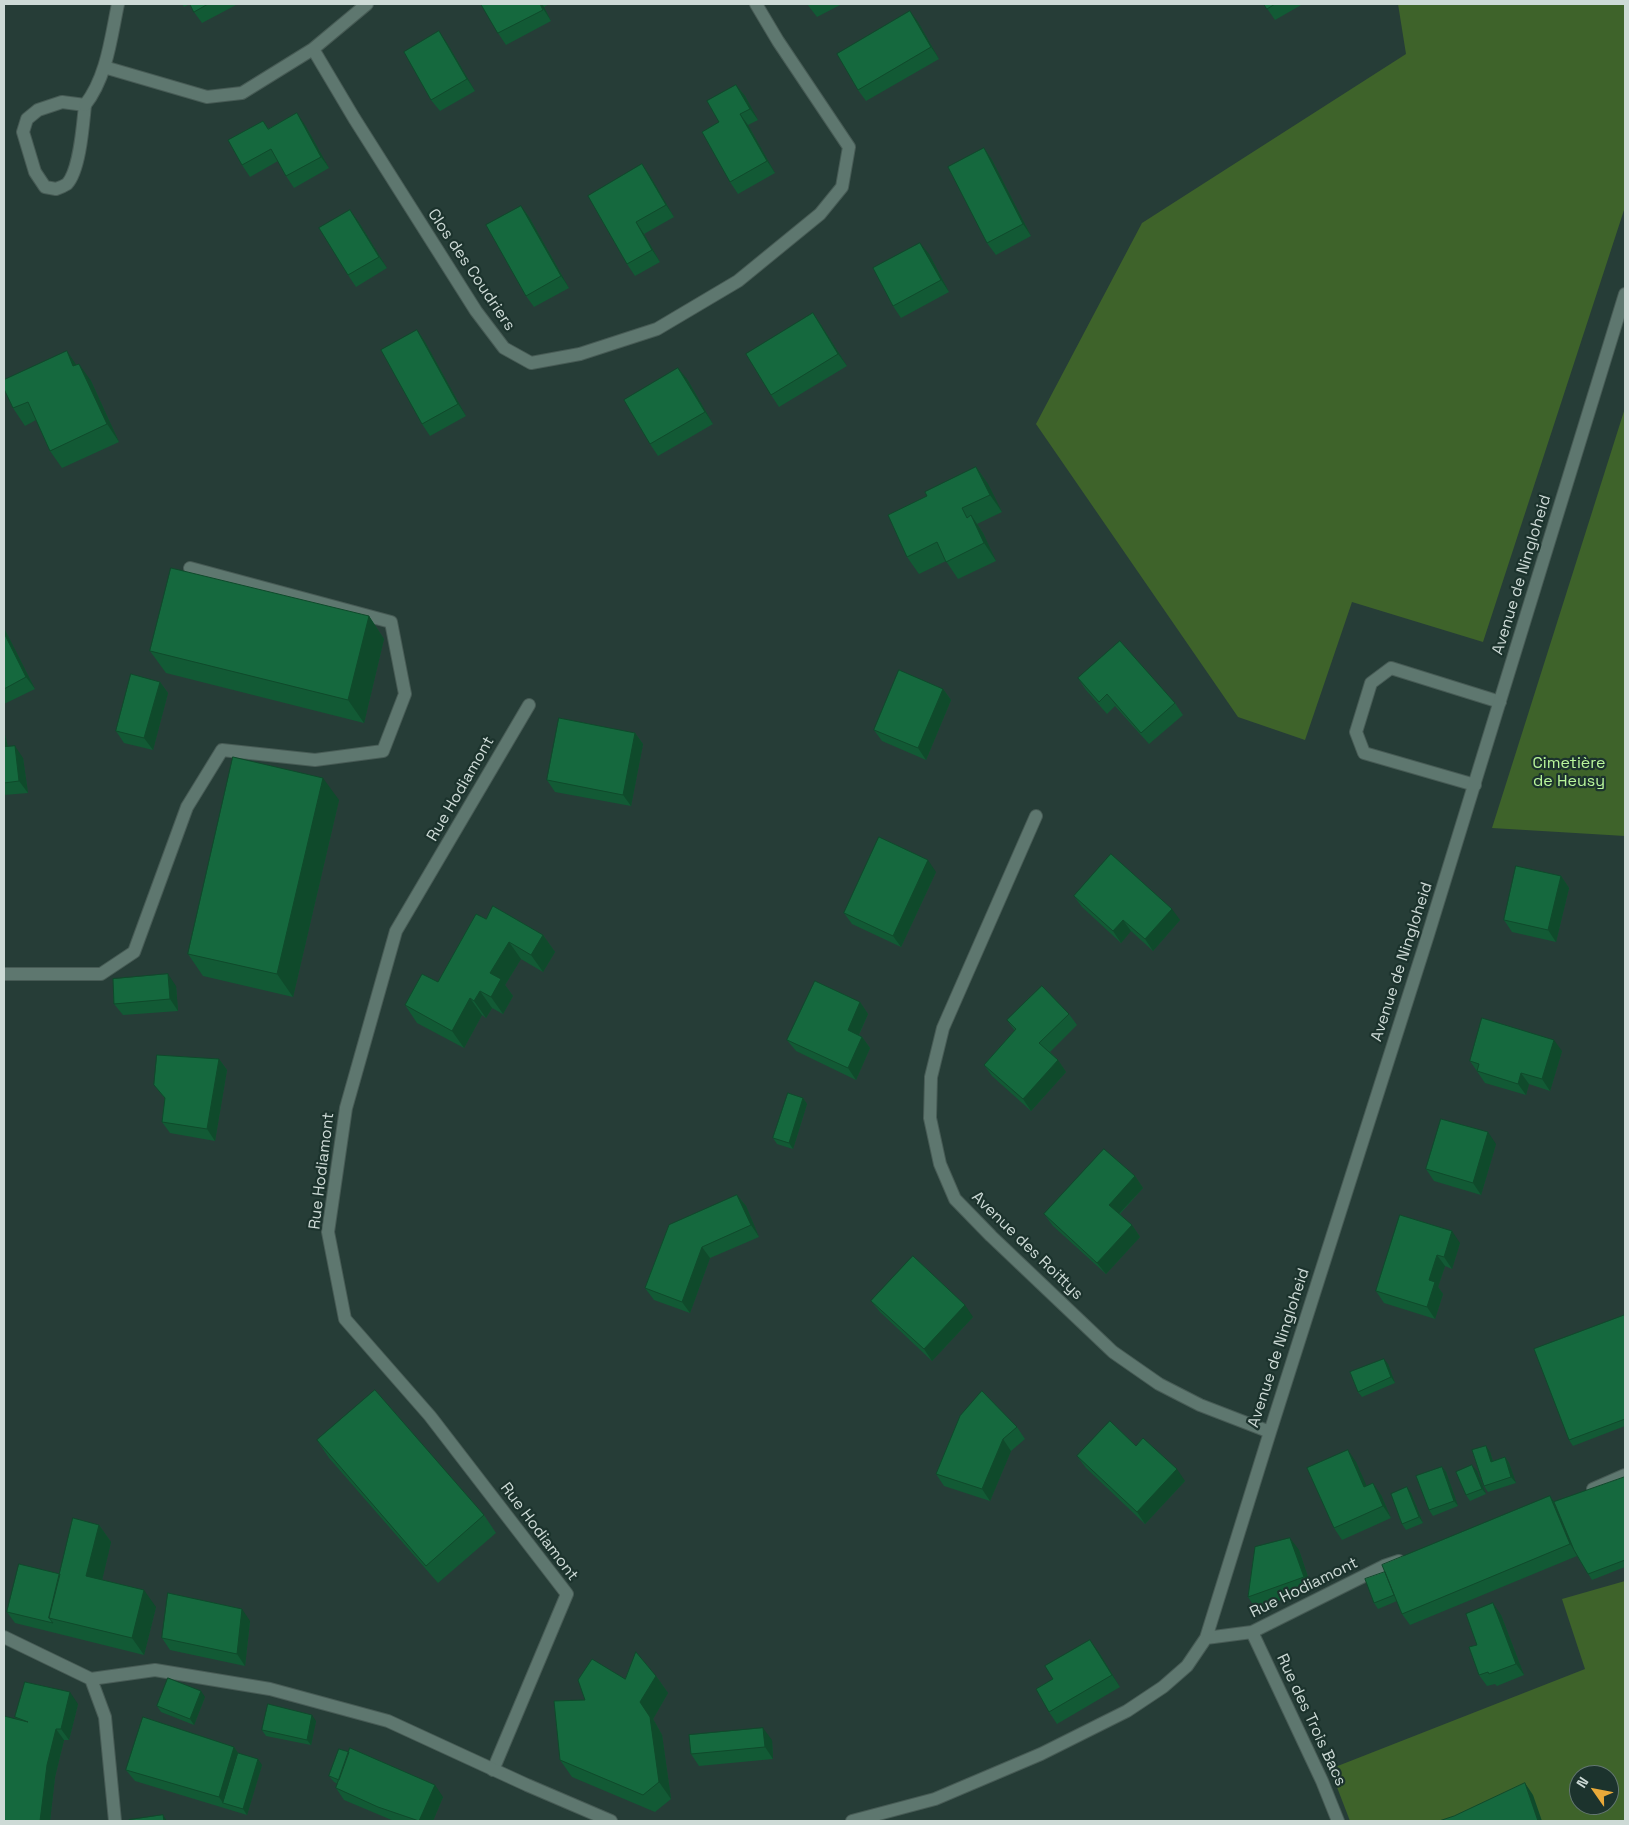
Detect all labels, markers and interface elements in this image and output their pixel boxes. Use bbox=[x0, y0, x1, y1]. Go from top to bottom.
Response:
street label: Clos des Coudriers bbox=[423, 205, 519, 335]
street label: Avenue de Ningloheid bbox=[1488, 493, 1556, 657]
street label: Rue Hodiamont bbox=[423, 733, 499, 845]
park label: Cimetière de Heusy bbox=[1532, 754, 1606, 792]
street label: Avenue de Ningloheid bbox=[1367, 880, 1437, 1044]
street label: Rue Hodiamont bbox=[305, 1111, 339, 1231]
street label: Avenue des Roittys bbox=[967, 1188, 1087, 1304]
street label: Avenue de Ningloheid bbox=[1244, 1266, 1314, 1430]
street label: Rue Hodiamont bbox=[496, 1479, 582, 1585]
street label: Rue Hodiamont bbox=[1247, 1554, 1361, 1622]
street label: Rue des Trois Bacs bbox=[1272, 1651, 1350, 1789]
north arrow bbox=[1569, 1765, 1619, 1815]
text: N bbox=[1572, 1774, 1592, 1791]

